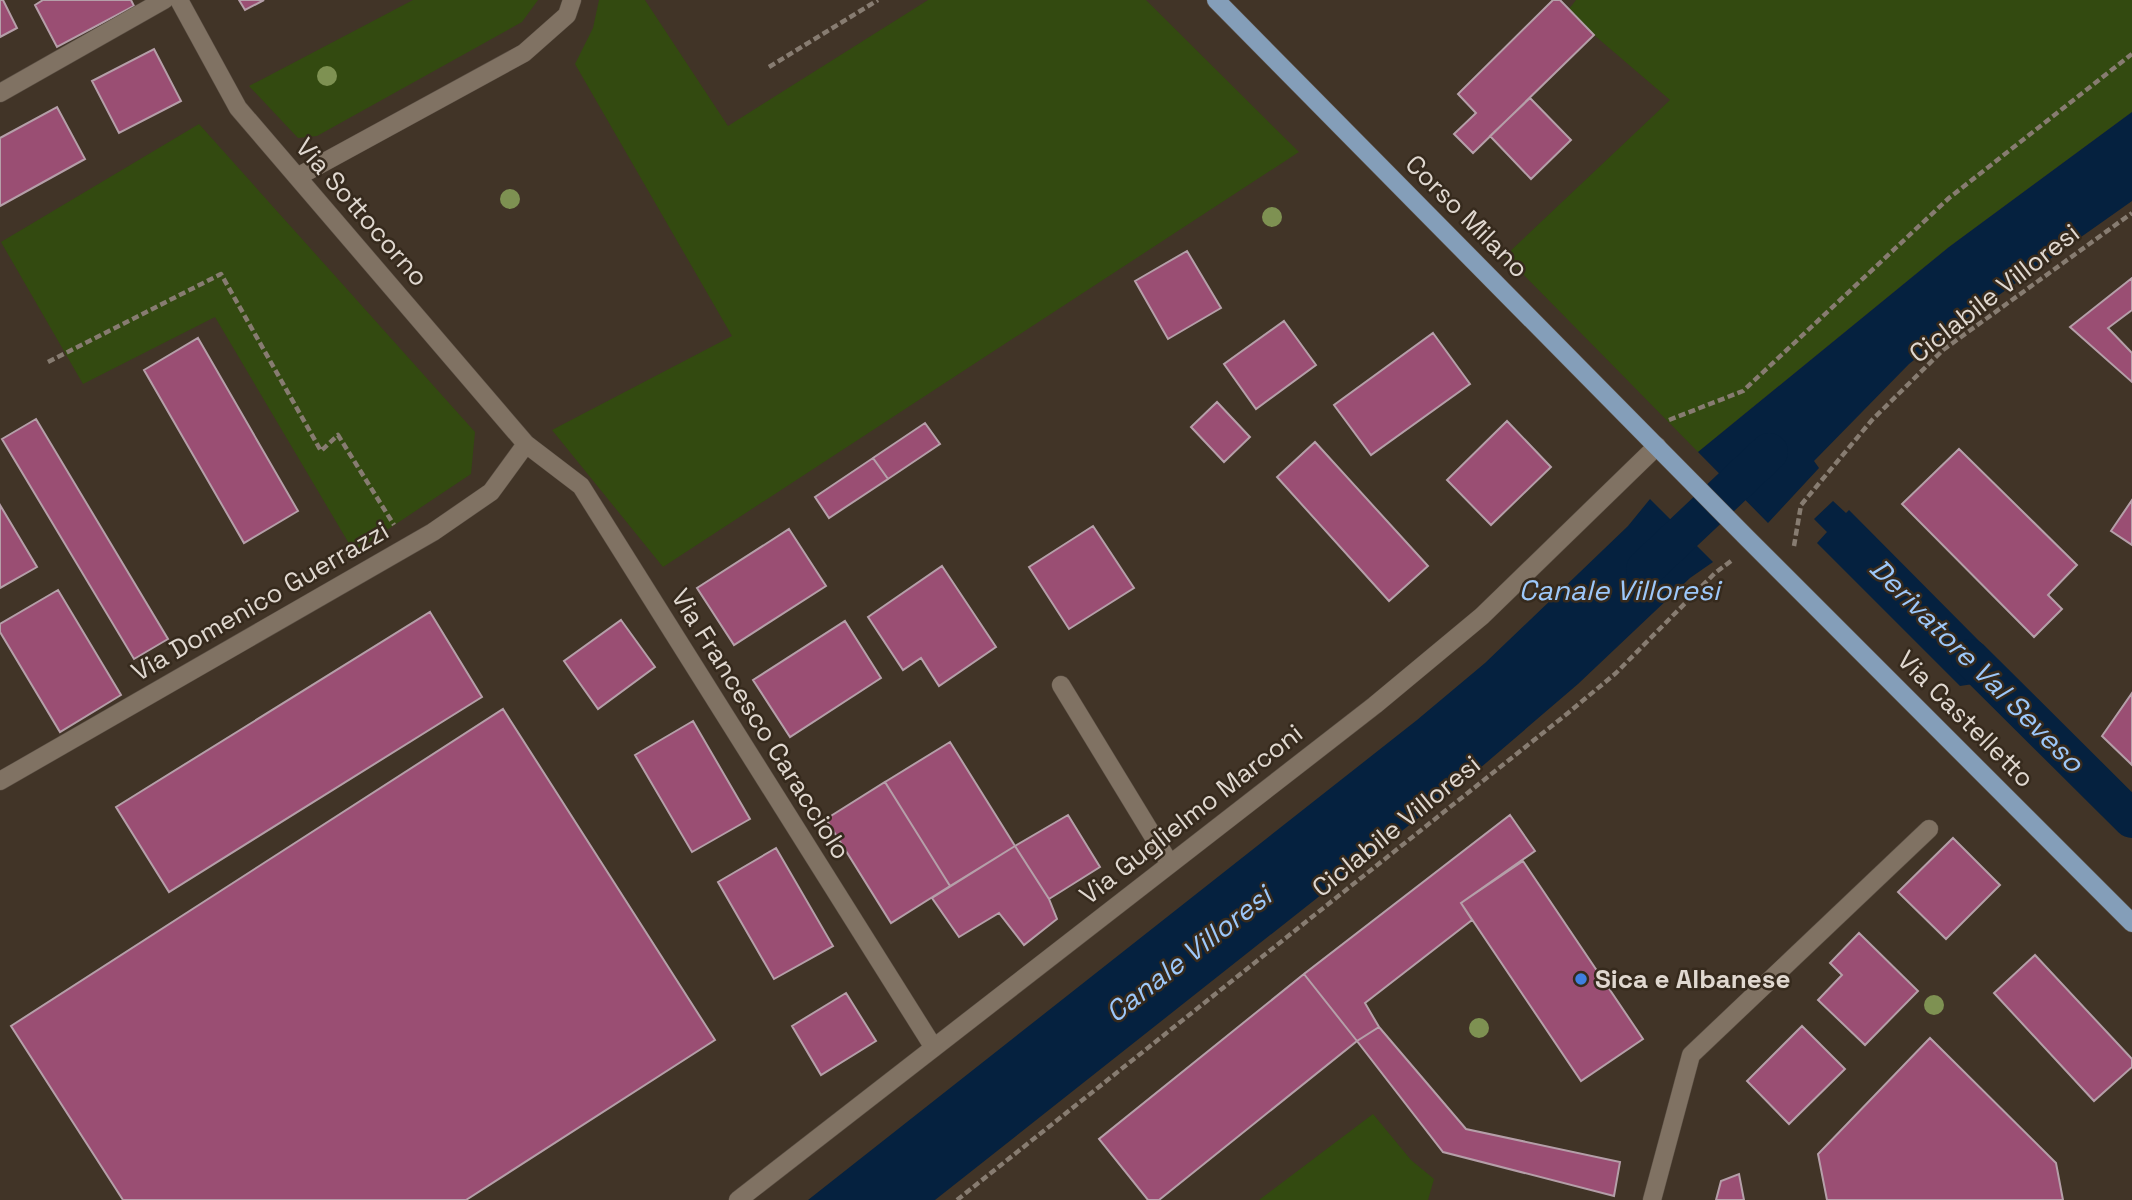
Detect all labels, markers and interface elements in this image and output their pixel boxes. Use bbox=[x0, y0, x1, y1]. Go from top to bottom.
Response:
street label: Via Sottocorno bbox=[288, 131, 436, 293]
street label: Corso Milano bbox=[1398, 147, 1536, 285]
street label: Ciclabile Villoresi bbox=[1902, 216, 2086, 370]
street label: Via Domenico Guerrazzi bbox=[125, 513, 395, 689]
water label: Derivatore Val Seveso bbox=[1862, 550, 2092, 780]
water label: Canale Villoresi bbox=[1518, 572, 1723, 608]
street label: Via Francesco Caracciolo bbox=[664, 582, 858, 866]
street label: Via Castelletto bbox=[1890, 643, 2042, 795]
street label: Via Guglielmo Marconi bbox=[1073, 716, 1309, 912]
street label: Ciclabile Villoresi bbox=[1305, 748, 1487, 904]
water label: Canale Villoresi bbox=[1098, 876, 1281, 1030]
place label: Sica e Albanese bbox=[1595, 962, 1791, 996]
marker: Sica e Albanese bbox=[1573, 971, 1589, 987]

